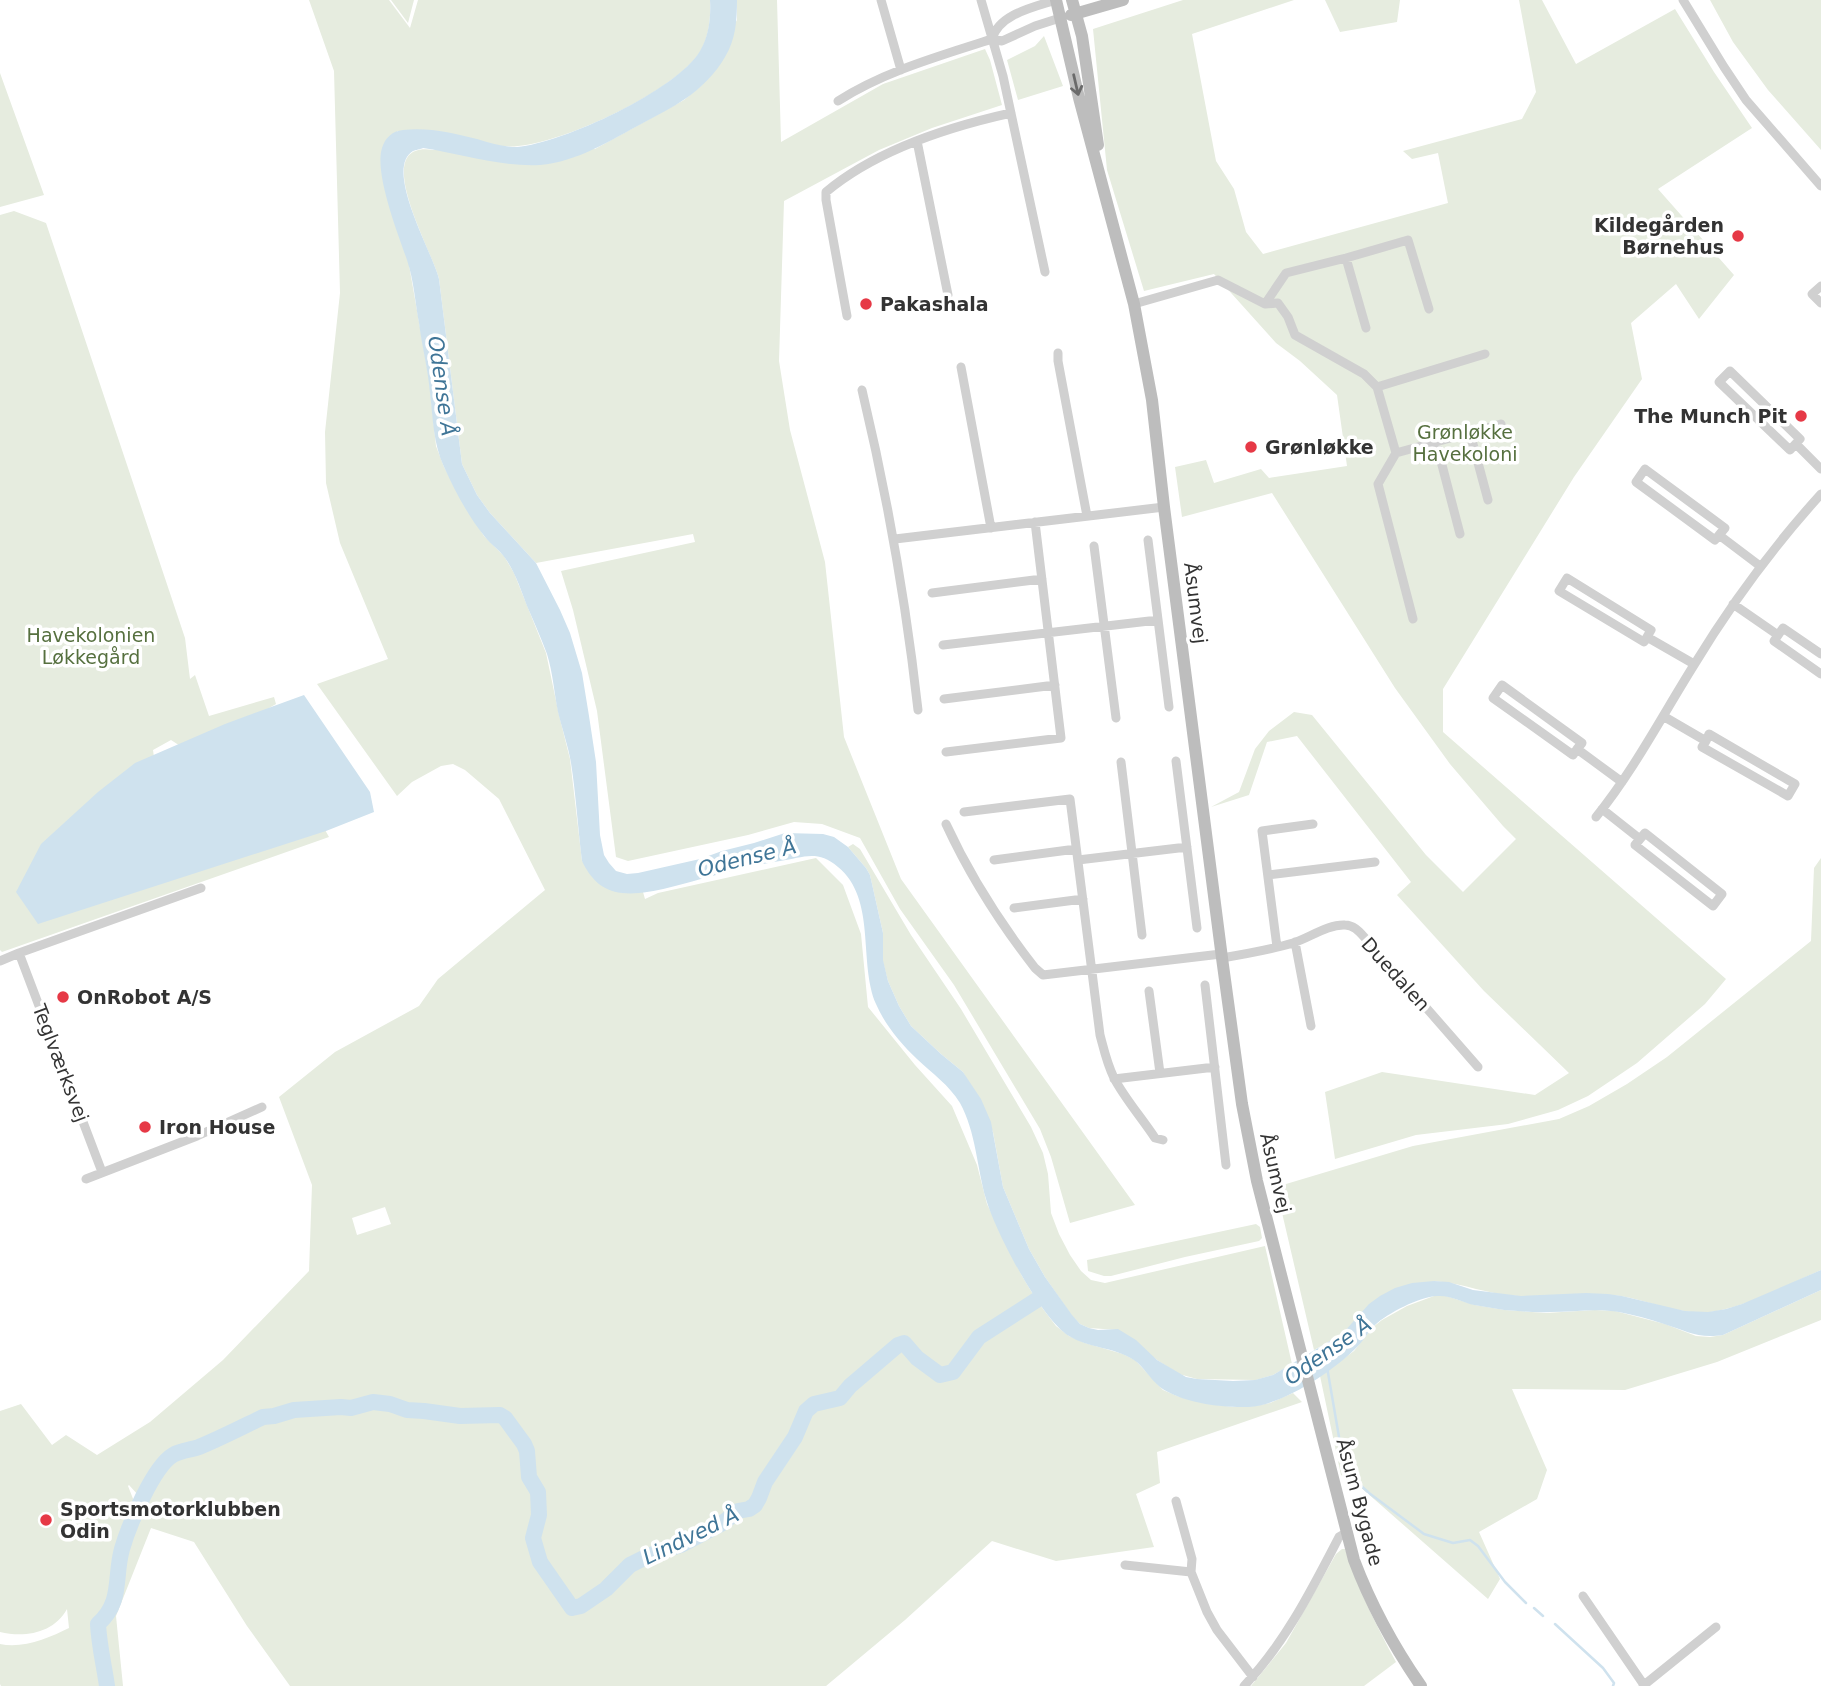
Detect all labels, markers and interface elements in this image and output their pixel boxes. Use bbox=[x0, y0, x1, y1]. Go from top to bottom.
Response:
one-way arrow bbox=[1070, 73, 1083, 96]
place label: Kildegården Børnehus bbox=[1594, 213, 1724, 258]
marker: Kildegården Børnehus bbox=[1730, 228, 1746, 244]
place label: Pakashala bbox=[880, 293, 989, 315]
marker: Pakashala bbox=[858, 296, 874, 312]
water label: Odense Å bbox=[423, 334, 463, 438]
place label: The Munch Pit bbox=[1634, 405, 1787, 427]
marker: The Munch Pit bbox=[1793, 408, 1809, 424]
park label: Grønløkke Havekoloni bbox=[1412, 421, 1518, 465]
place label: Grønløkke bbox=[1265, 436, 1374, 458]
marker: Grønløkke bbox=[1243, 439, 1259, 455]
street label: Åsumvej bbox=[1180, 561, 1212, 645]
park label: Havekolonien Løkkegård bbox=[27, 624, 155, 668]
water label: Odense Å bbox=[695, 832, 799, 882]
street label: Duedalen bbox=[1357, 933, 1435, 1015]
place label: OnRobot A/S bbox=[77, 986, 212, 1008]
marker: OnRobot A/S bbox=[55, 989, 71, 1005]
street label: Teglværksvej bbox=[28, 1000, 94, 1125]
place label: Iron House bbox=[159, 1116, 275, 1138]
marker: Iron House bbox=[137, 1119, 153, 1135]
street label: Åsumvej bbox=[1256, 1131, 1296, 1215]
water label: Odense Å bbox=[1279, 1311, 1376, 1390]
street label: Åsum Bygade bbox=[1332, 1436, 1388, 1568]
place label: Sportsmotorklubben Odin bbox=[60, 1498, 281, 1542]
water label: Lindved Å bbox=[638, 1501, 743, 1570]
marker: Sportsmotorklubben Odin bbox=[38, 1512, 54, 1528]

